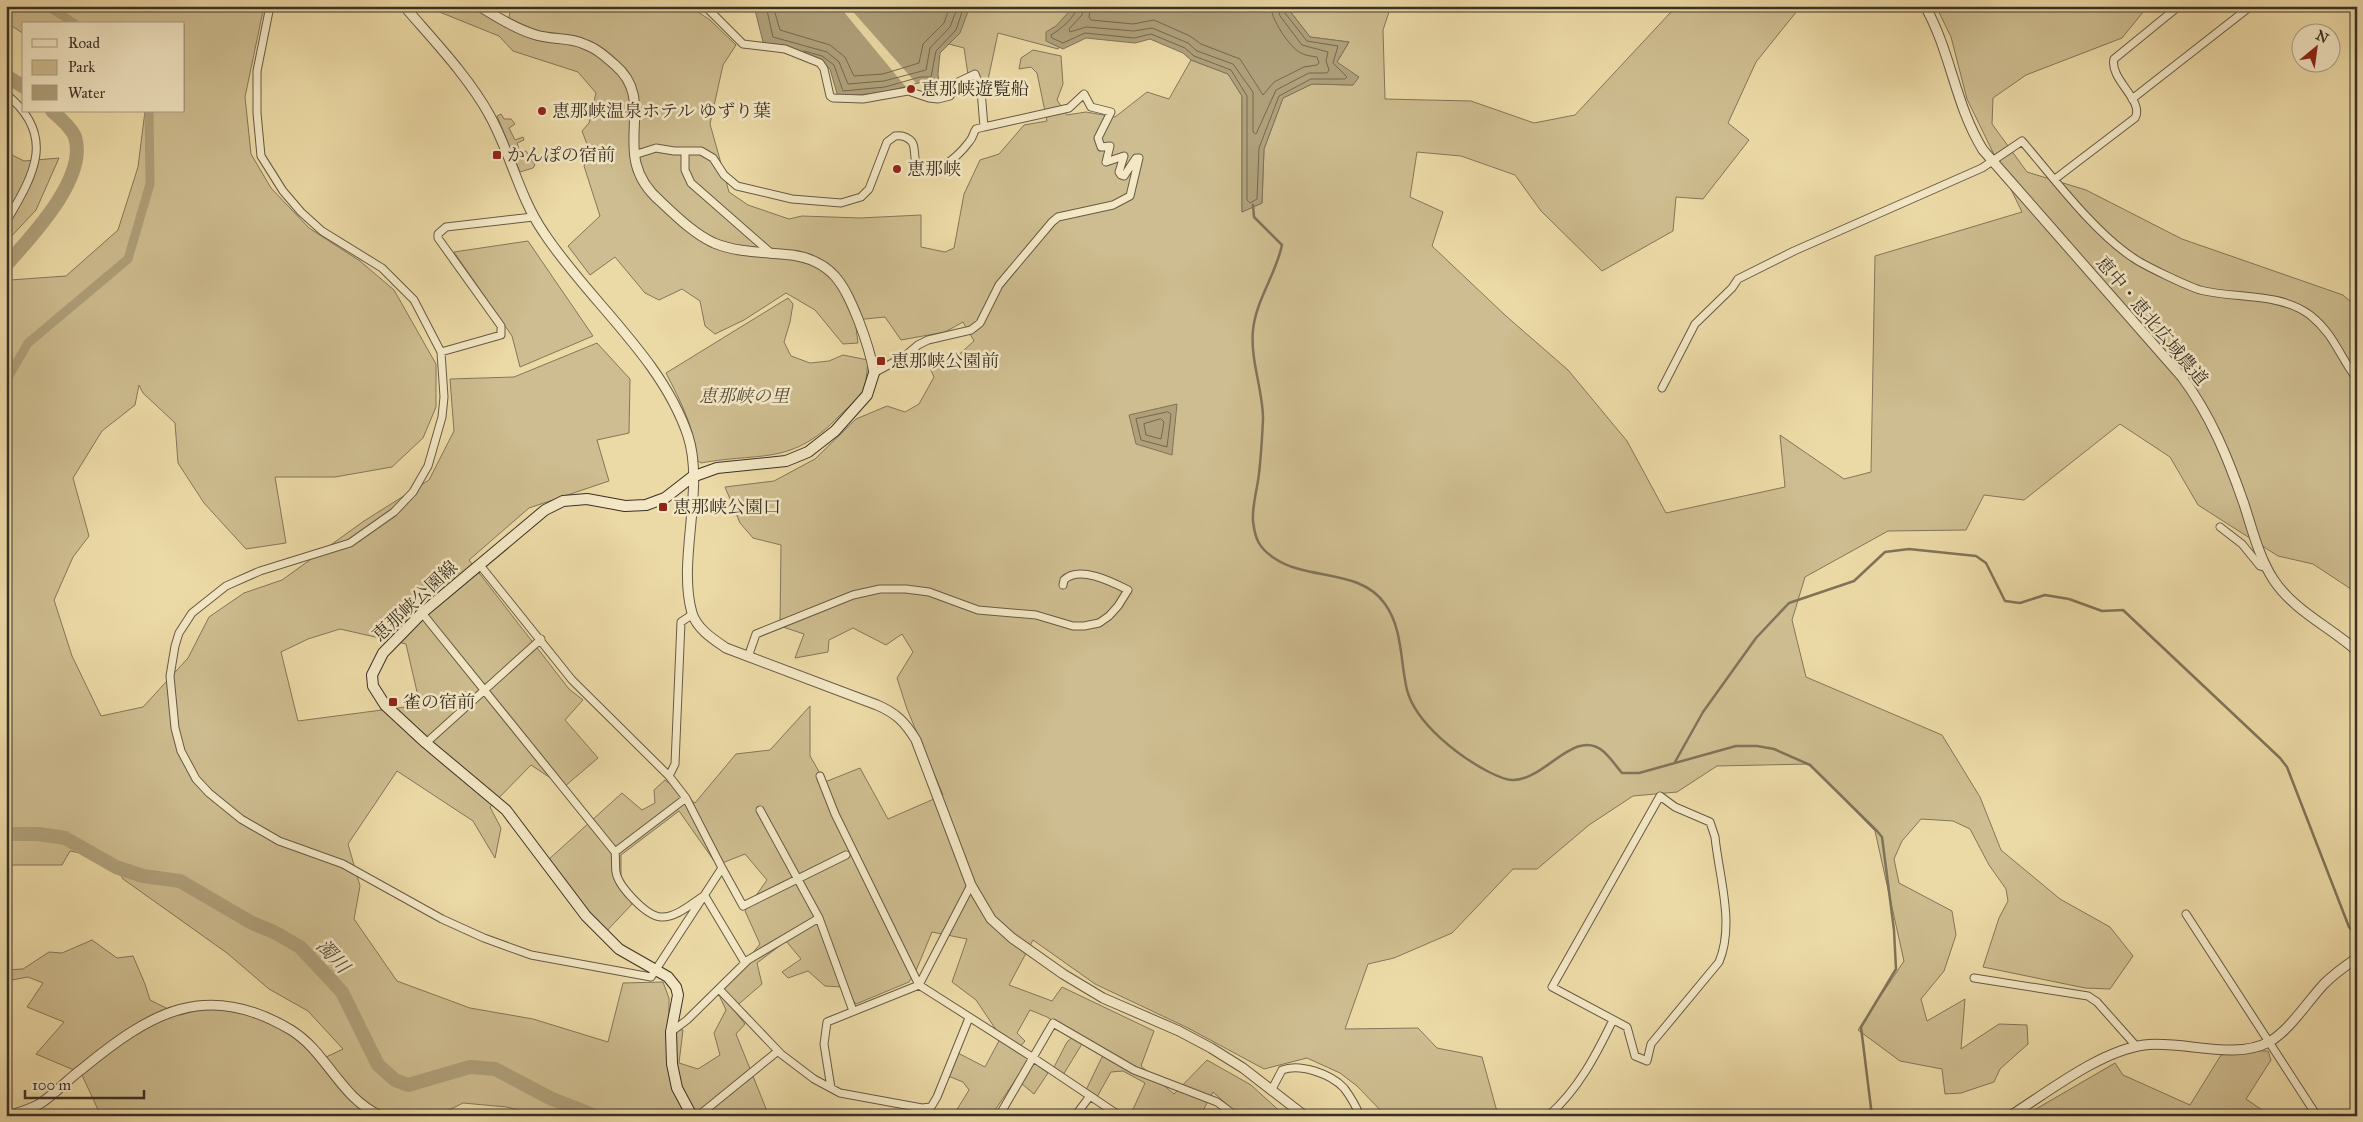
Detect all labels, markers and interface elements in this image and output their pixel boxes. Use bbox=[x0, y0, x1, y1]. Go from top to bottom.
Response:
legend bbox=[22, 22, 185, 112]
north arrow bbox=[2290, 22, 2340, 72]
text: N bbox=[2313, 27, 2331, 47]
text: Road bbox=[68, 34, 100, 52]
text: Park bbox=[68, 58, 95, 76]
place label: 恵那峡遊覧船 bbox=[921, 78, 1029, 100]
marker: 恵那峡遊覧船 bbox=[905, 83, 917, 95]
text: Water bbox=[68, 84, 105, 102]
place label: 恵那峡温泉ホテル ゆずり葉 bbox=[552, 100, 771, 122]
marker: 恵那峡温泉ホテル ゆずり葉 bbox=[536, 105, 548, 117]
place label: かんぽの宿前 bbox=[507, 144, 615, 166]
marker: かんぽの宿前 bbox=[491, 149, 503, 161]
place label: 恵那峡 bbox=[907, 158, 961, 180]
marker: 恵那峡 bbox=[891, 163, 903, 175]
street label: 恵中・恵北広域農道 bbox=[2092, 252, 2212, 390]
place label: 恵那峡公園前 bbox=[891, 350, 999, 372]
marker: 恵那峡公園前 bbox=[875, 355, 887, 367]
park label: 恵那峡の里 bbox=[699, 385, 791, 407]
place label: 恵那峡公園口 bbox=[673, 496, 781, 518]
marker: 恵那峡公園口 bbox=[657, 501, 669, 513]
street label: 恵那峡公園線 bbox=[368, 556, 462, 646]
place label: 雀の宿前 bbox=[403, 691, 475, 713]
marker: 雀の宿前 bbox=[387, 696, 399, 708]
water label: 濁川 bbox=[312, 934, 356, 979]
scale bar bbox=[25, 1067, 144, 1099]
text: 100 m bbox=[32, 1076, 72, 1094]

